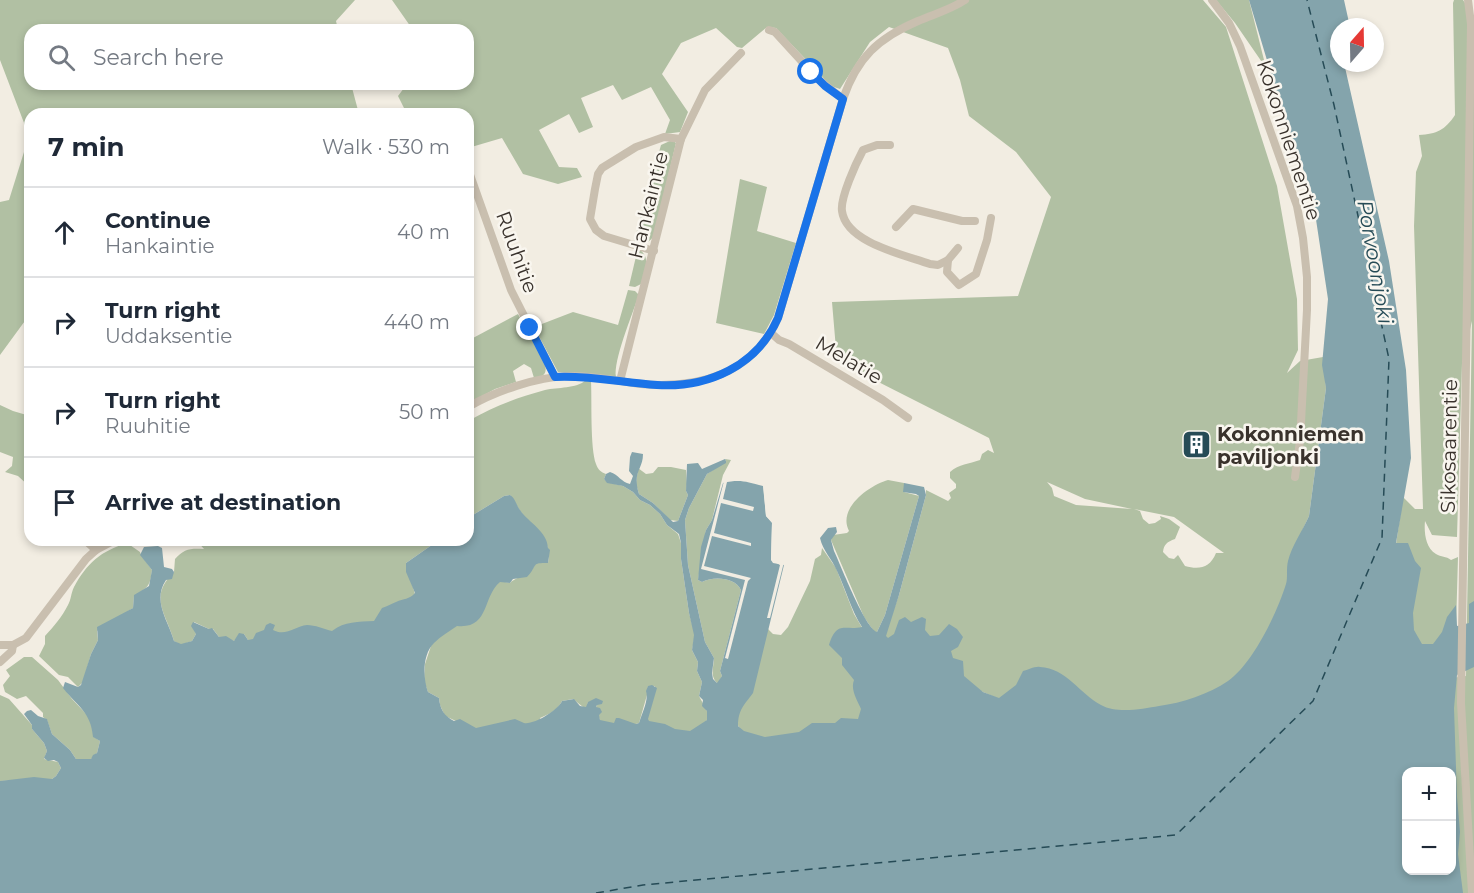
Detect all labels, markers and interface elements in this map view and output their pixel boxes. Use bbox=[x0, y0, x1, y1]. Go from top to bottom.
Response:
north arrow bbox=[1330, 18, 1384, 72]
search box bbox=[24, 24, 474, 90]
icon: search bbox=[45, 41, 78, 74]
text: Search here bbox=[93, 44, 224, 71]
street label: Kokonniementie bbox=[1252, 57, 1326, 223]
route start bbox=[797, 58, 823, 84]
text: 7 min bbox=[48, 131, 125, 163]
text: Walk · 530 m bbox=[322, 135, 450, 159]
street label: Hankaintie bbox=[623, 149, 673, 261]
water label: Porvoonjoki bbox=[1352, 198, 1399, 326]
text: Continue bbox=[105, 207, 211, 234]
street label: Ruuhitie bbox=[491, 208, 543, 296]
icon: ahead bbox=[48, 216, 81, 249]
text: 40 m bbox=[397, 220, 450, 244]
text: Hankaintie bbox=[105, 234, 215, 258]
text: Turn right bbox=[105, 297, 220, 324]
icon: right bbox=[48, 306, 81, 339]
text: 440 m bbox=[384, 310, 450, 334]
route end bbox=[516, 314, 542, 340]
text: Uddaksentie bbox=[105, 324, 232, 348]
street label: Melatie bbox=[811, 331, 887, 389]
street label: Sikosaarentie bbox=[1436, 379, 1462, 513]
text: Turn right bbox=[105, 387, 220, 414]
icon: right bbox=[48, 396, 81, 429]
text: 50 m bbox=[399, 400, 450, 424]
text: Ruuhitie bbox=[105, 414, 191, 438]
place label: Kokonniemen paviljonki bbox=[1217, 422, 1364, 469]
building icon: Kokonniemen paviljonki bbox=[1180, 429, 1212, 461]
icon: arrive bbox=[48, 486, 81, 519]
text: Arrive at destination bbox=[105, 489, 341, 516]
map controls bbox=[1402, 767, 1456, 875]
button: + bbox=[1402, 767, 1456, 821]
button: − bbox=[1402, 821, 1456, 875]

